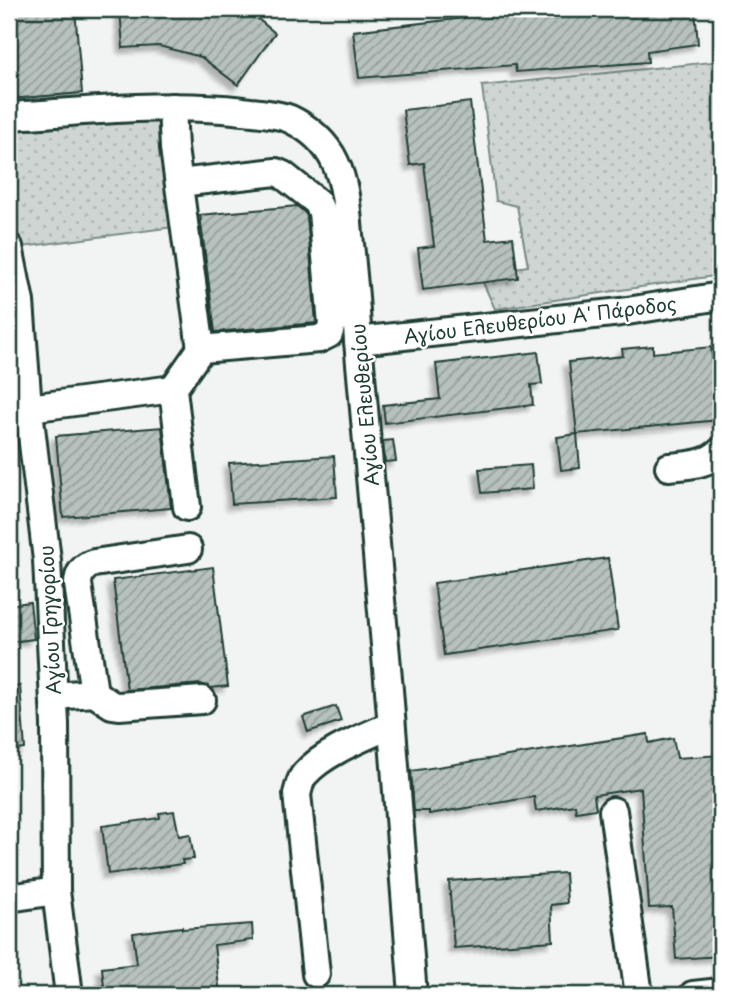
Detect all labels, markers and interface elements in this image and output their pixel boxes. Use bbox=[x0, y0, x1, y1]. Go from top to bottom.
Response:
street label: Αγίου Ελευθερίου Α' Πάροδος bbox=[402, 288, 678, 350]
street label: Αγίου Ελευθερίου bbox=[343, 322, 385, 488]
street label: Αγίου Γρηγορίου bbox=[31, 545, 67, 695]

